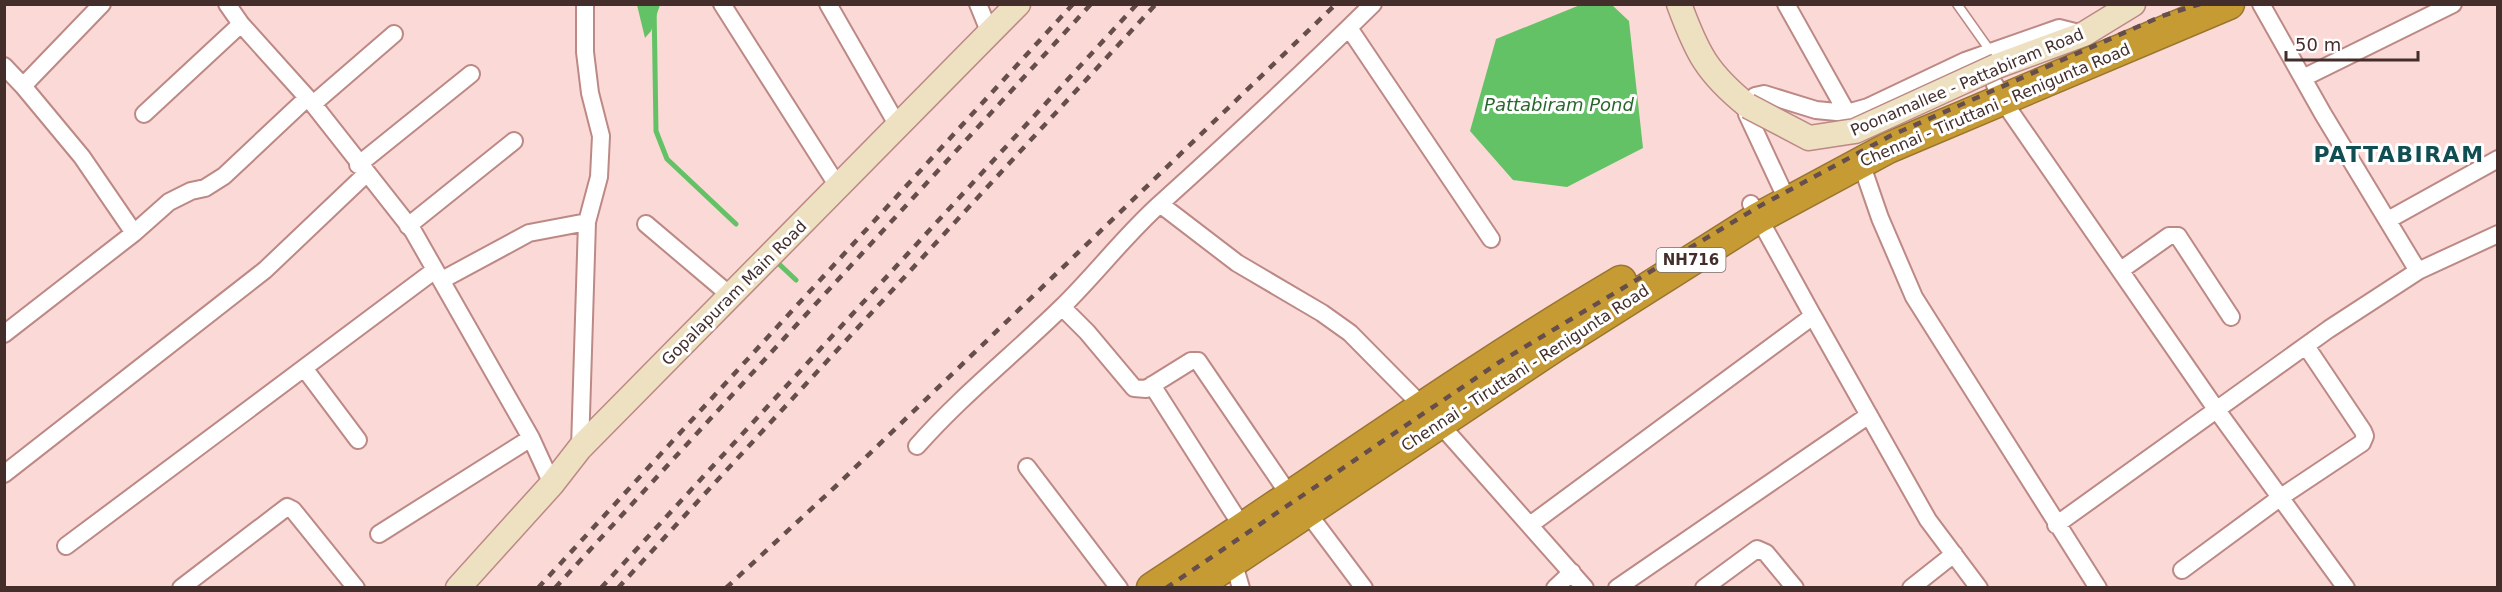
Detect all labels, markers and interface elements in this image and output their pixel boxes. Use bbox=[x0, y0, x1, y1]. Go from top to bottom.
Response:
street label: Poonamallee - Pattabiram Road bbox=[1848, 24, 2086, 140]
scale bar bbox=[2286, 24, 2418, 62]
text: 50 m bbox=[2295, 34, 2341, 55]
street label: Chennai - Tiruttani - Renigunta Road bbox=[1857, 39, 2133, 171]
water label: Pattabiram Pond bbox=[1484, 94, 1634, 115]
district label: PATTABIRAM bbox=[2313, 142, 2485, 167]
street label: Gopalapuram Main Road bbox=[658, 217, 810, 369]
road number: NH716 bbox=[1656, 248, 1726, 272]
street label: Chennai - Tiruttani - Renigunta Road bbox=[1398, 281, 1652, 455]

